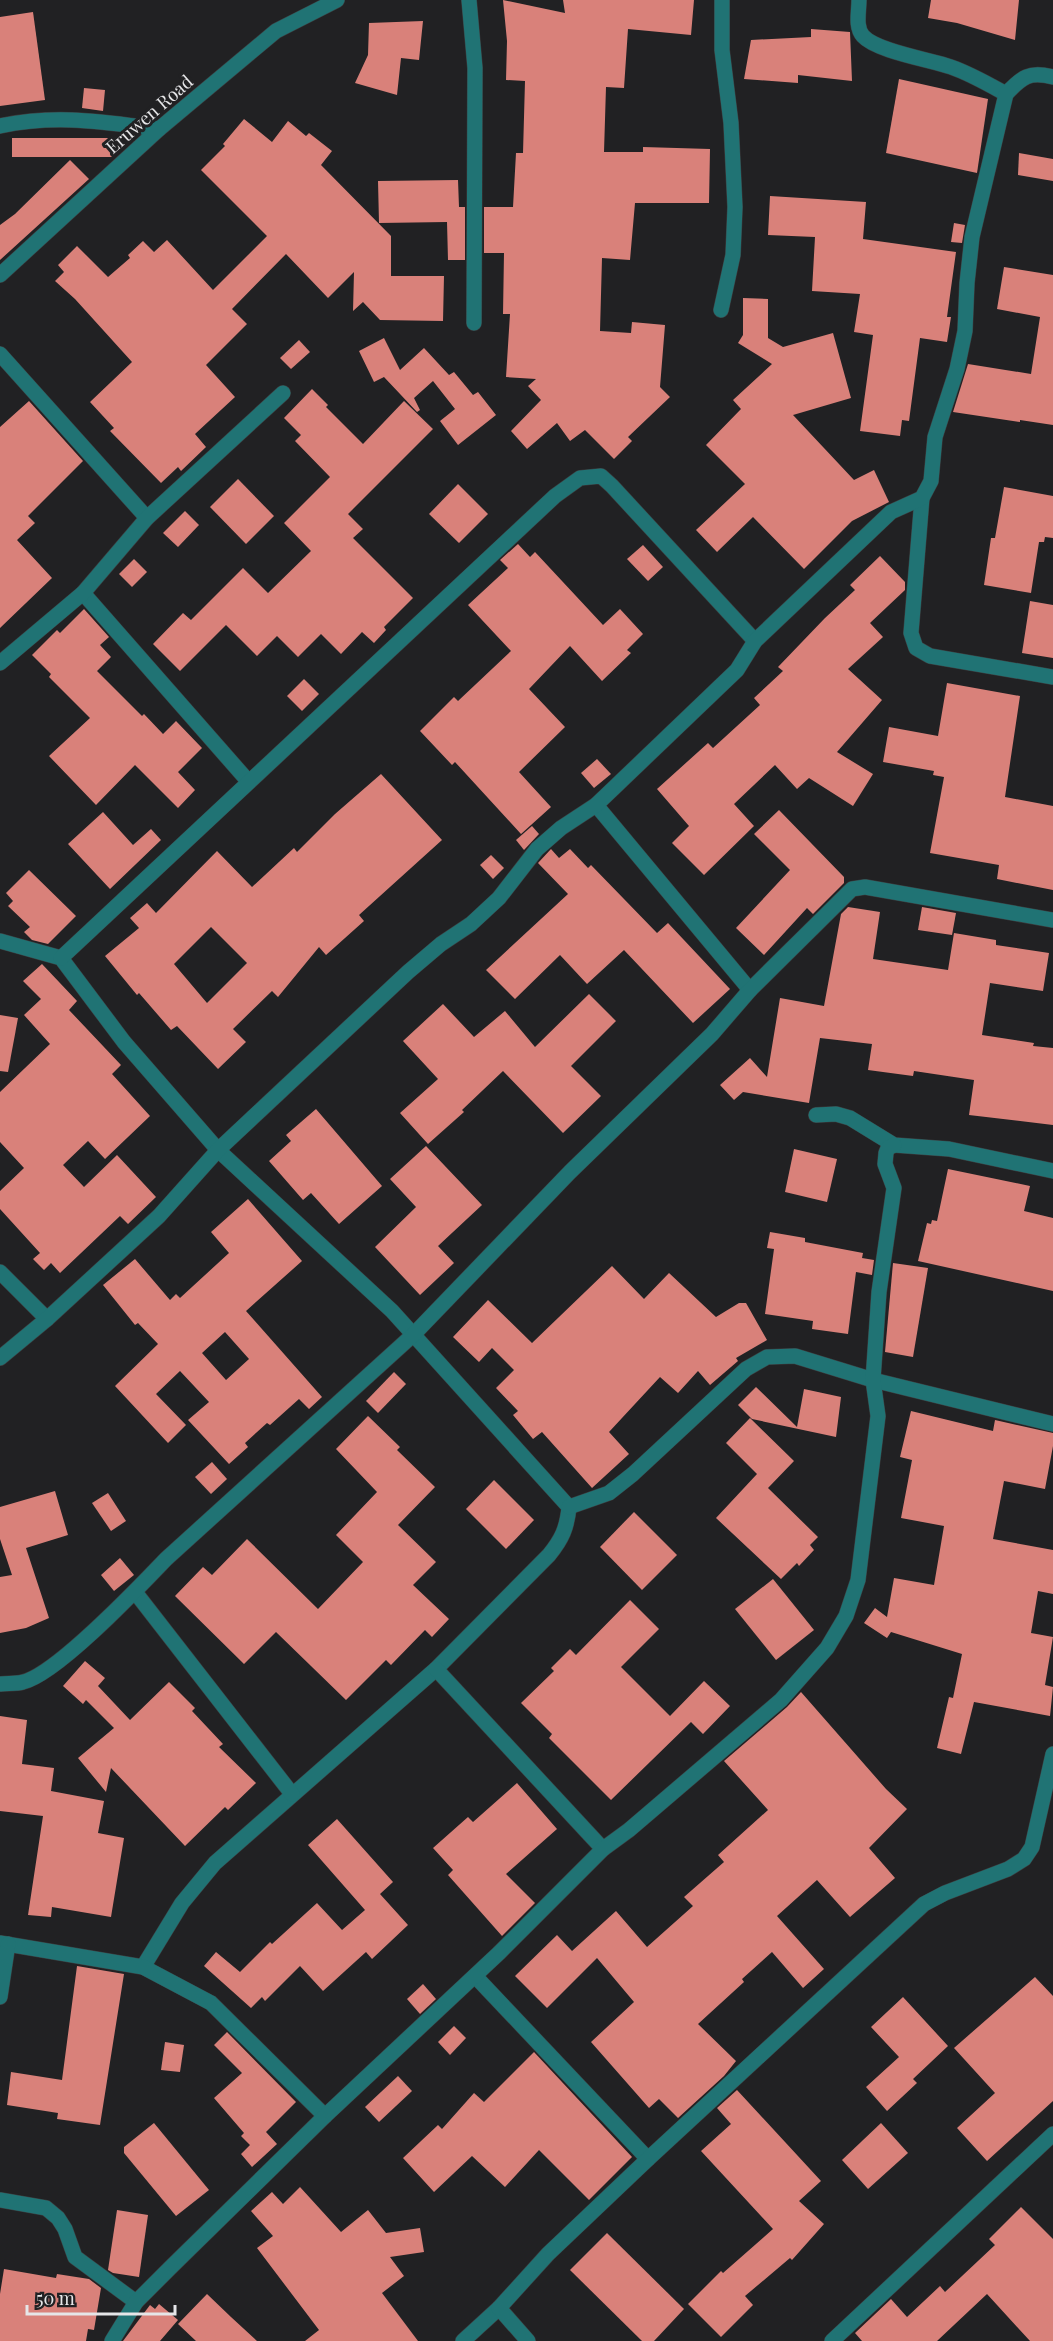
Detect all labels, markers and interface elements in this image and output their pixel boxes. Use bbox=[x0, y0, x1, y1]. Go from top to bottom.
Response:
street label: Eruwen Road bbox=[100, 69, 198, 159]
scale bar bbox=[27, 2278, 176, 2316]
text: 50 m bbox=[36, 2286, 75, 2310]

